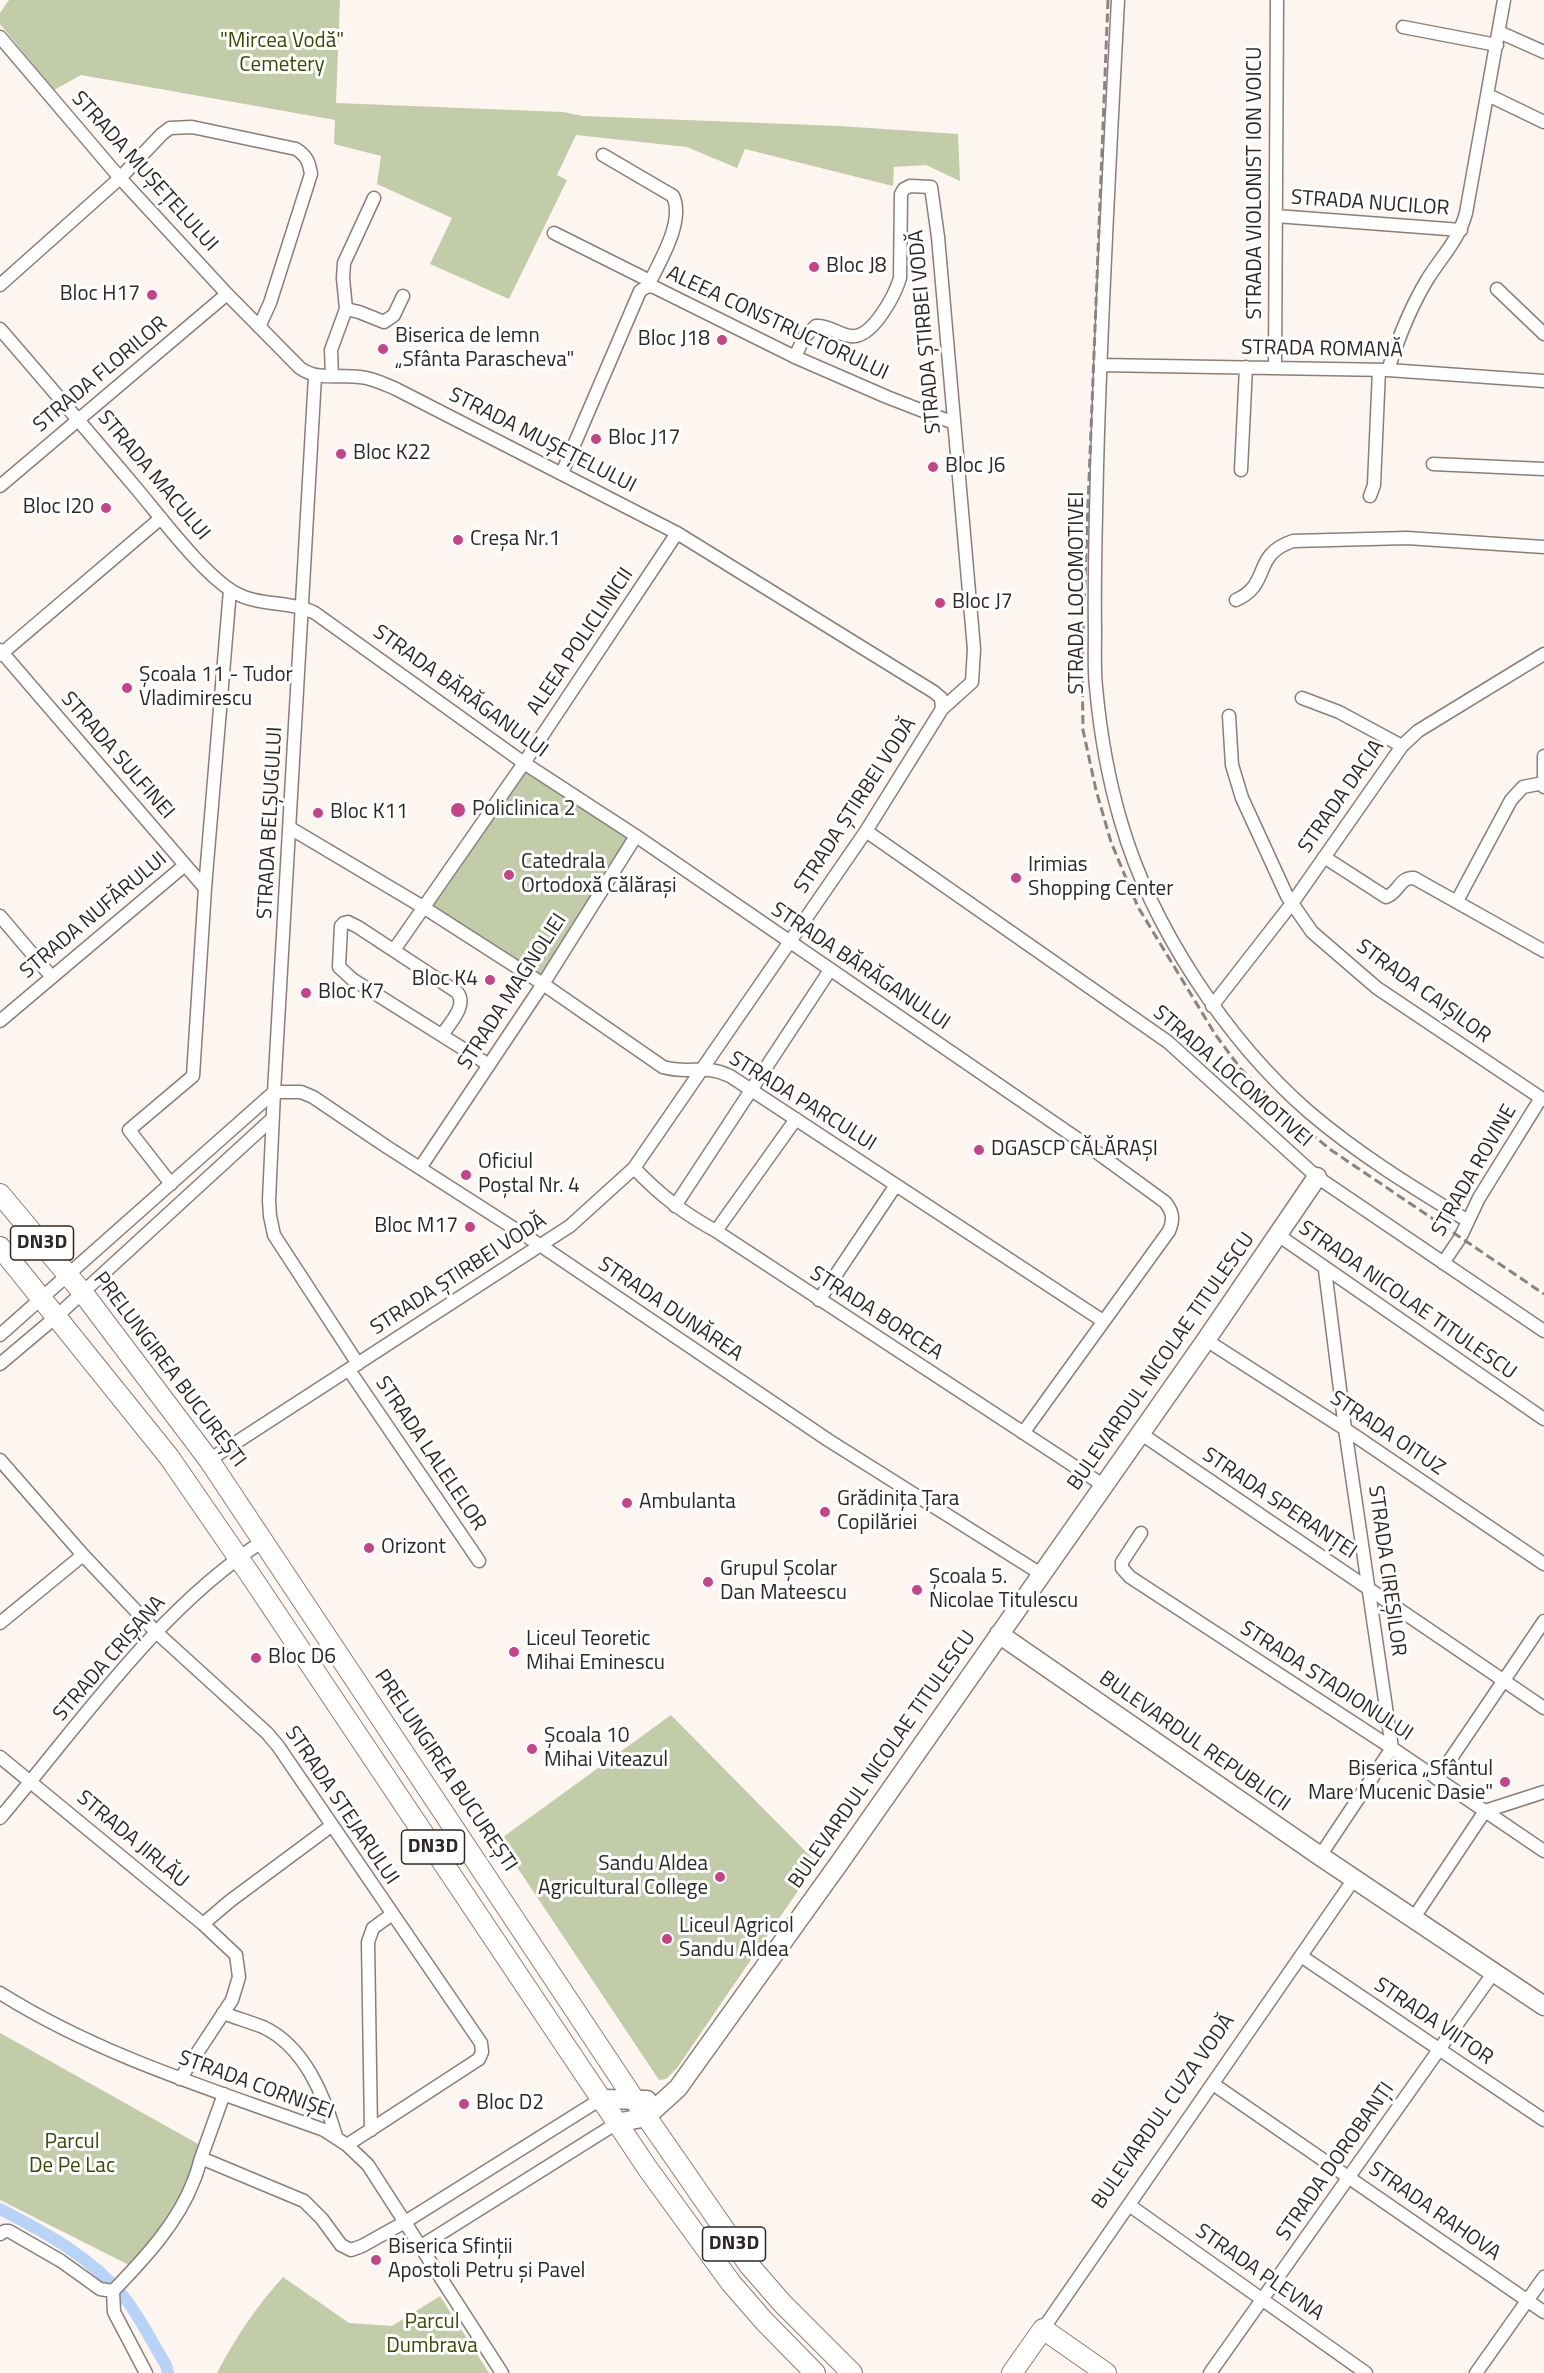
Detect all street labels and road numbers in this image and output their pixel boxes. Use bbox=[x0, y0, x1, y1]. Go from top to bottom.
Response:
street label: STRADA VIOLONIST ION VOICU bbox=[1243, 46, 1269, 320]
street label: STRADA MUȘEȚELULUI bbox=[65, 87, 223, 257]
street label: STRADA NUCILOR bbox=[1290, 186, 1450, 222]
street label: STRADA ȘTIRBEI VODĂ bbox=[905, 229, 947, 435]
street label: ALEEA CONSTRUCTORULUI bbox=[662, 261, 892, 387]
street label: STRADA FLORILOR bbox=[29, 312, 173, 438]
street label: STRADA ROMANĂ bbox=[1241, 336, 1403, 364]
street label: STRADA MUȘEȚELULUI bbox=[444, 383, 640, 499]
street label: STRADA MACULUI bbox=[91, 406, 215, 546]
street label: STRADA LOCOMOTIVEI bbox=[1065, 492, 1091, 694]
street label: ALEEA POLICLINICII bbox=[522, 564, 640, 720]
street label: STRADA BĂRĂGANULUI bbox=[368, 620, 552, 764]
street label: STRADA SULFINEI bbox=[55, 687, 179, 825]
street label: STRADA ȘTIRBEI VODĂ bbox=[790, 713, 922, 899]
street label: STRADA BELȘUGULUI bbox=[253, 726, 289, 920]
street label: STRADA DACIA bbox=[1294, 735, 1390, 859]
street label: STRADA NUFĂRULUI bbox=[16, 847, 172, 985]
street label: STRADA BĂRĂGANULUI bbox=[766, 898, 954, 1036]
street label: STRADA MAGNOLIEI bbox=[453, 909, 573, 1075]
street label: STRADA CAIȘILOR bbox=[1351, 935, 1495, 1049]
street label: STRADA LOCOMOTIVEI bbox=[1147, 1001, 1317, 1153]
street label: STRADA PARCULUI bbox=[724, 1047, 880, 1157]
street label: STRADA ROVINE bbox=[1427, 1101, 1523, 1241]
street label: STRADA ȘTIRBEI VODĂ bbox=[366, 1209, 552, 1341]
street label: STRADA NICOLAE TITULESCU bbox=[1293, 1216, 1521, 1386]
road number: DN3D bbox=[10, 1226, 74, 1260]
street label: BULEVARDUL NICOLAE TITULESCU bbox=[1063, 1228, 1261, 1496]
street label: STRADA DUNĂREA bbox=[593, 1252, 747, 1368]
street label: STRADA BORCEA bbox=[805, 1262, 947, 1366]
street label: PRELUNGIREA BUCUREȘTI bbox=[87, 1267, 251, 1473]
street label: STRADA LALELELOR bbox=[369, 1372, 491, 1536]
street label: STRADA OITUZ bbox=[1325, 1386, 1449, 1482]
street label: STRADA SPERANȚEI bbox=[1197, 1443, 1361, 1565]
street label: STRADA CIREȘILOR bbox=[1362, 1484, 1410, 1658]
street label: STRADA CRIȘANA bbox=[49, 1591, 171, 1727]
street label: STRADA STADIONULUI bbox=[1235, 1617, 1417, 1747]
street label: BULEVARDUL NICOLAE TITULESCU bbox=[784, 1626, 982, 1894]
street label: PRELUNGIREA BUCUREȘTI bbox=[368, 1665, 522, 1877]
street label: BULEVARDUL REPUBLICII bbox=[1094, 1666, 1294, 1818]
street label: STRADA STEJARULUI bbox=[279, 1722, 403, 1890]
street label: STRADA JIRLĂU bbox=[71, 1786, 193, 1894]
road number: DN3D bbox=[402, 1830, 464, 1864]
street label: STRADA VIITOR bbox=[1369, 1973, 1497, 2071]
street label: BULEVARDUL CUZA VODĂ bbox=[1087, 2010, 1241, 2214]
street label: STRADA CORNIȘEI bbox=[175, 2046, 337, 2126]
street label: STRADA DOROBANȚI bbox=[1272, 2078, 1400, 2246]
street label: STRADA RAHOVA bbox=[1363, 2157, 1505, 2267]
street label: STRADA PLEVNA bbox=[1190, 2219, 1328, 2327]
road number: DN3D bbox=[702, 2227, 766, 2261]

